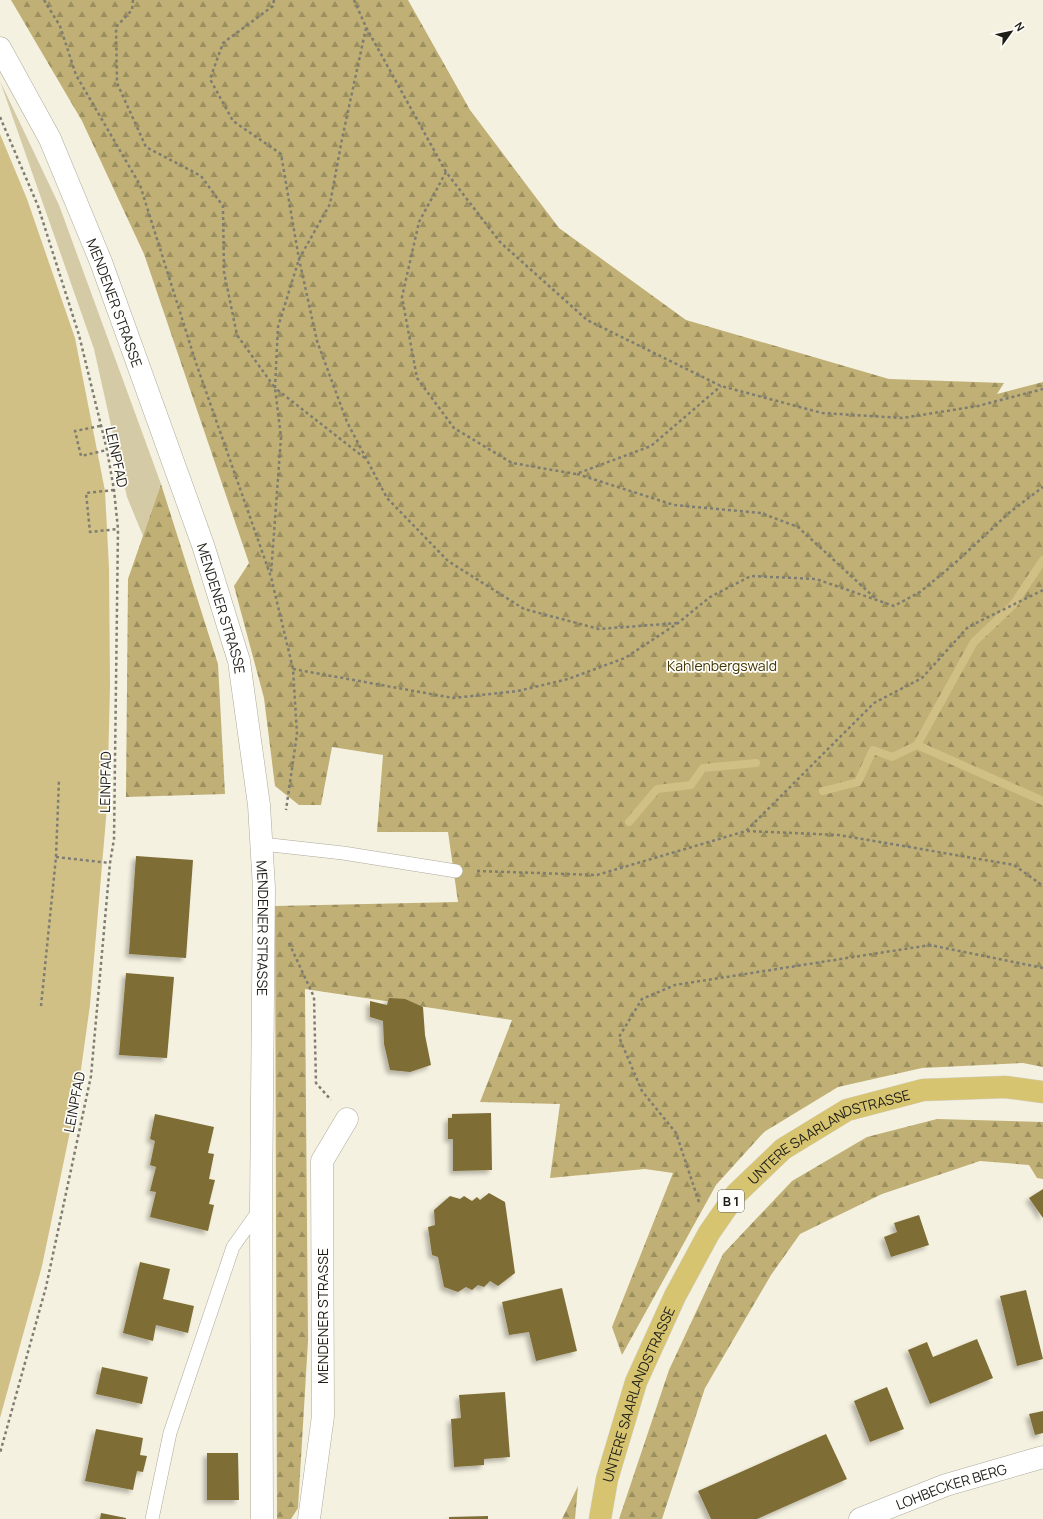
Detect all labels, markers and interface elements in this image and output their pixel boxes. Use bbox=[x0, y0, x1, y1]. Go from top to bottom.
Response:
north arrow bbox=[991, 12, 1031, 52]
text: N bbox=[1011, 19, 1028, 34]
street label: MENDENER STRASSE bbox=[83, 235, 148, 370]
street label: LEINPFAD bbox=[101, 425, 133, 489]
street label: MENDENER STRASSE bbox=[193, 541, 250, 675]
park label: Kahlenbergswald bbox=[667, 656, 777, 675]
street label: LEINPFAD bbox=[95, 751, 115, 813]
street label: MENDENER STRASSE bbox=[253, 860, 274, 996]
street label: LEINPFAD bbox=[59, 1070, 89, 1134]
street label: UNTERE SAARLANDSTRASSE bbox=[743, 1084, 912, 1188]
road number: B 1 bbox=[718, 1190, 744, 1212]
street label: MENDENER STRASSE bbox=[313, 1248, 332, 1384]
street label: UNTERE SAARLANDSTRASSE bbox=[597, 1303, 679, 1484]
street label: LOHBECKER BERG bbox=[893, 1458, 1009, 1514]

